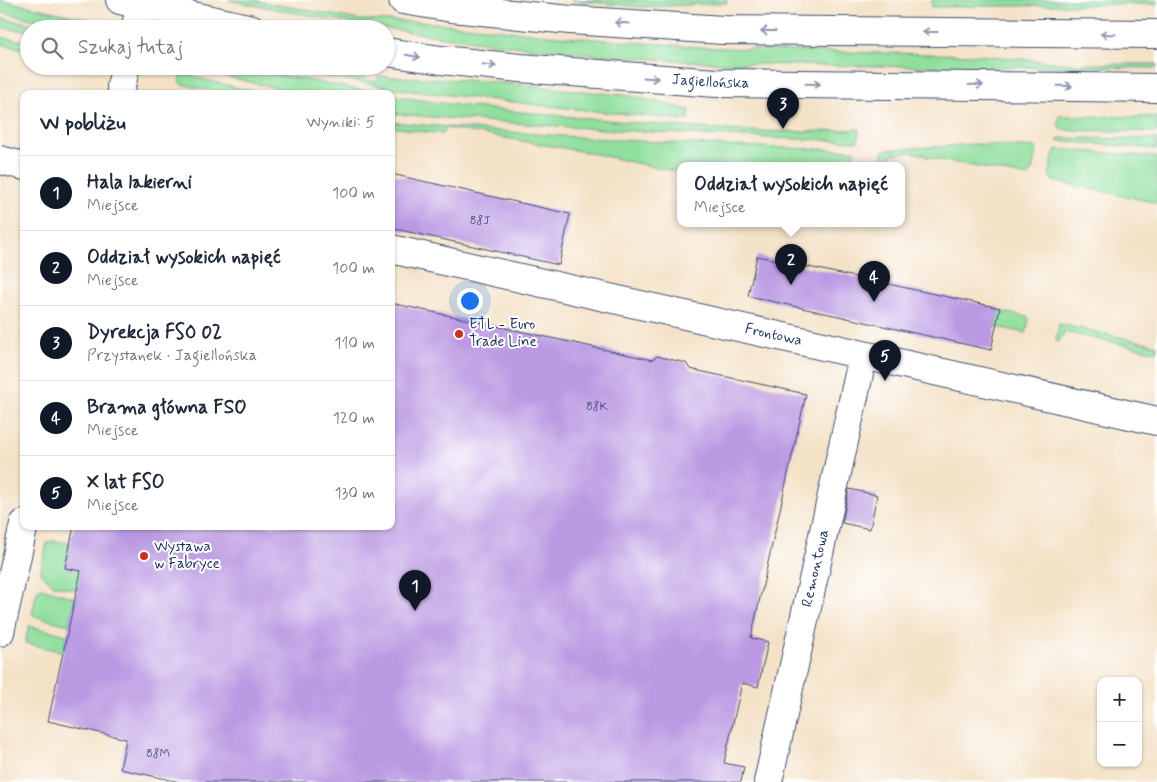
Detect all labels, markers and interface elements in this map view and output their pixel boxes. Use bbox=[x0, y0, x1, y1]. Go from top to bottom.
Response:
one-way arrow bbox=[614, 19, 630, 28]
search box bbox=[20, 20, 395, 75]
one-way arrow bbox=[760, 26, 776, 36]
one-way arrow bbox=[922, 27, 938, 37]
one-way arrow bbox=[1101, 29, 1117, 39]
icon: search bbox=[38, 34, 66, 62]
text: Szukaj tutaj bbox=[78, 35, 183, 60]
one-way arrow bbox=[405, 51, 421, 61]
one-way arrow bbox=[481, 60, 497, 70]
street label: Jagiellońska bbox=[671, 70, 750, 93]
one-way arrow bbox=[643, 74, 659, 83]
one-way arrow bbox=[805, 79, 821, 89]
one-way arrow bbox=[968, 80, 984, 90]
one-way arrow bbox=[1056, 81, 1073, 91]
pin: 3 bbox=[767, 88, 799, 129]
text: W pobliżu bbox=[40, 109, 126, 137]
text: Wyniki: 5 bbox=[306, 112, 375, 133]
popup bbox=[677, 162, 905, 227]
text: Hala lakierni bbox=[87, 170, 192, 195]
text: Oddział wysokich napięć bbox=[694, 172, 888, 197]
text: 1 bbox=[52, 183, 60, 204]
text: 100 m bbox=[332, 183, 375, 204]
text: Miejsce bbox=[87, 195, 138, 216]
text: Miejsce bbox=[694, 197, 746, 218]
house number: 88J bbox=[470, 213, 490, 229]
pin: 2 bbox=[775, 244, 807, 285]
text: Oddział wysokich napięć bbox=[87, 245, 281, 270]
text: 2 bbox=[52, 258, 60, 279]
text: 100 m bbox=[332, 258, 375, 279]
pin: 4 bbox=[858, 261, 890, 302]
text: Miejsce bbox=[87, 270, 138, 291]
your location bbox=[457, 288, 483, 314]
place label: ETL - Euro Trade Line bbox=[469, 315, 537, 352]
street label: Frontowa bbox=[743, 319, 804, 351]
text: Dyrekcja FSO 02 bbox=[87, 320, 222, 345]
marker: ETL - Euro Trade Line bbox=[453, 328, 465, 340]
text: 3 bbox=[52, 333, 60, 354]
text: 110 m bbox=[334, 333, 375, 354]
pin: 5 bbox=[869, 340, 901, 381]
text: Przystanek · Jagiellońska bbox=[87, 345, 257, 366]
text: Brama główna FSO bbox=[87, 395, 247, 420]
house number: 88K bbox=[586, 399, 608, 415]
text: 4 bbox=[51, 408, 61, 429]
text: 120 m bbox=[333, 408, 375, 429]
text: Miejsce bbox=[87, 420, 138, 441]
text: X lat FSO bbox=[87, 470, 164, 495]
text: 5 bbox=[51, 483, 61, 504]
text: 130 m bbox=[334, 483, 375, 504]
text: Miejsce bbox=[87, 495, 138, 516]
street label: Remontowa bbox=[797, 527, 834, 609]
place label: Wystawa w Fabryce bbox=[154, 537, 220, 574]
marker: Wystawa w Fabryce bbox=[138, 550, 150, 562]
pin: 1 bbox=[399, 570, 431, 611]
map controls bbox=[1097, 677, 1142, 767]
button: + bbox=[1097, 677, 1142, 722]
button: − bbox=[1097, 722, 1142, 767]
house number: 88M bbox=[146, 746, 170, 762]

